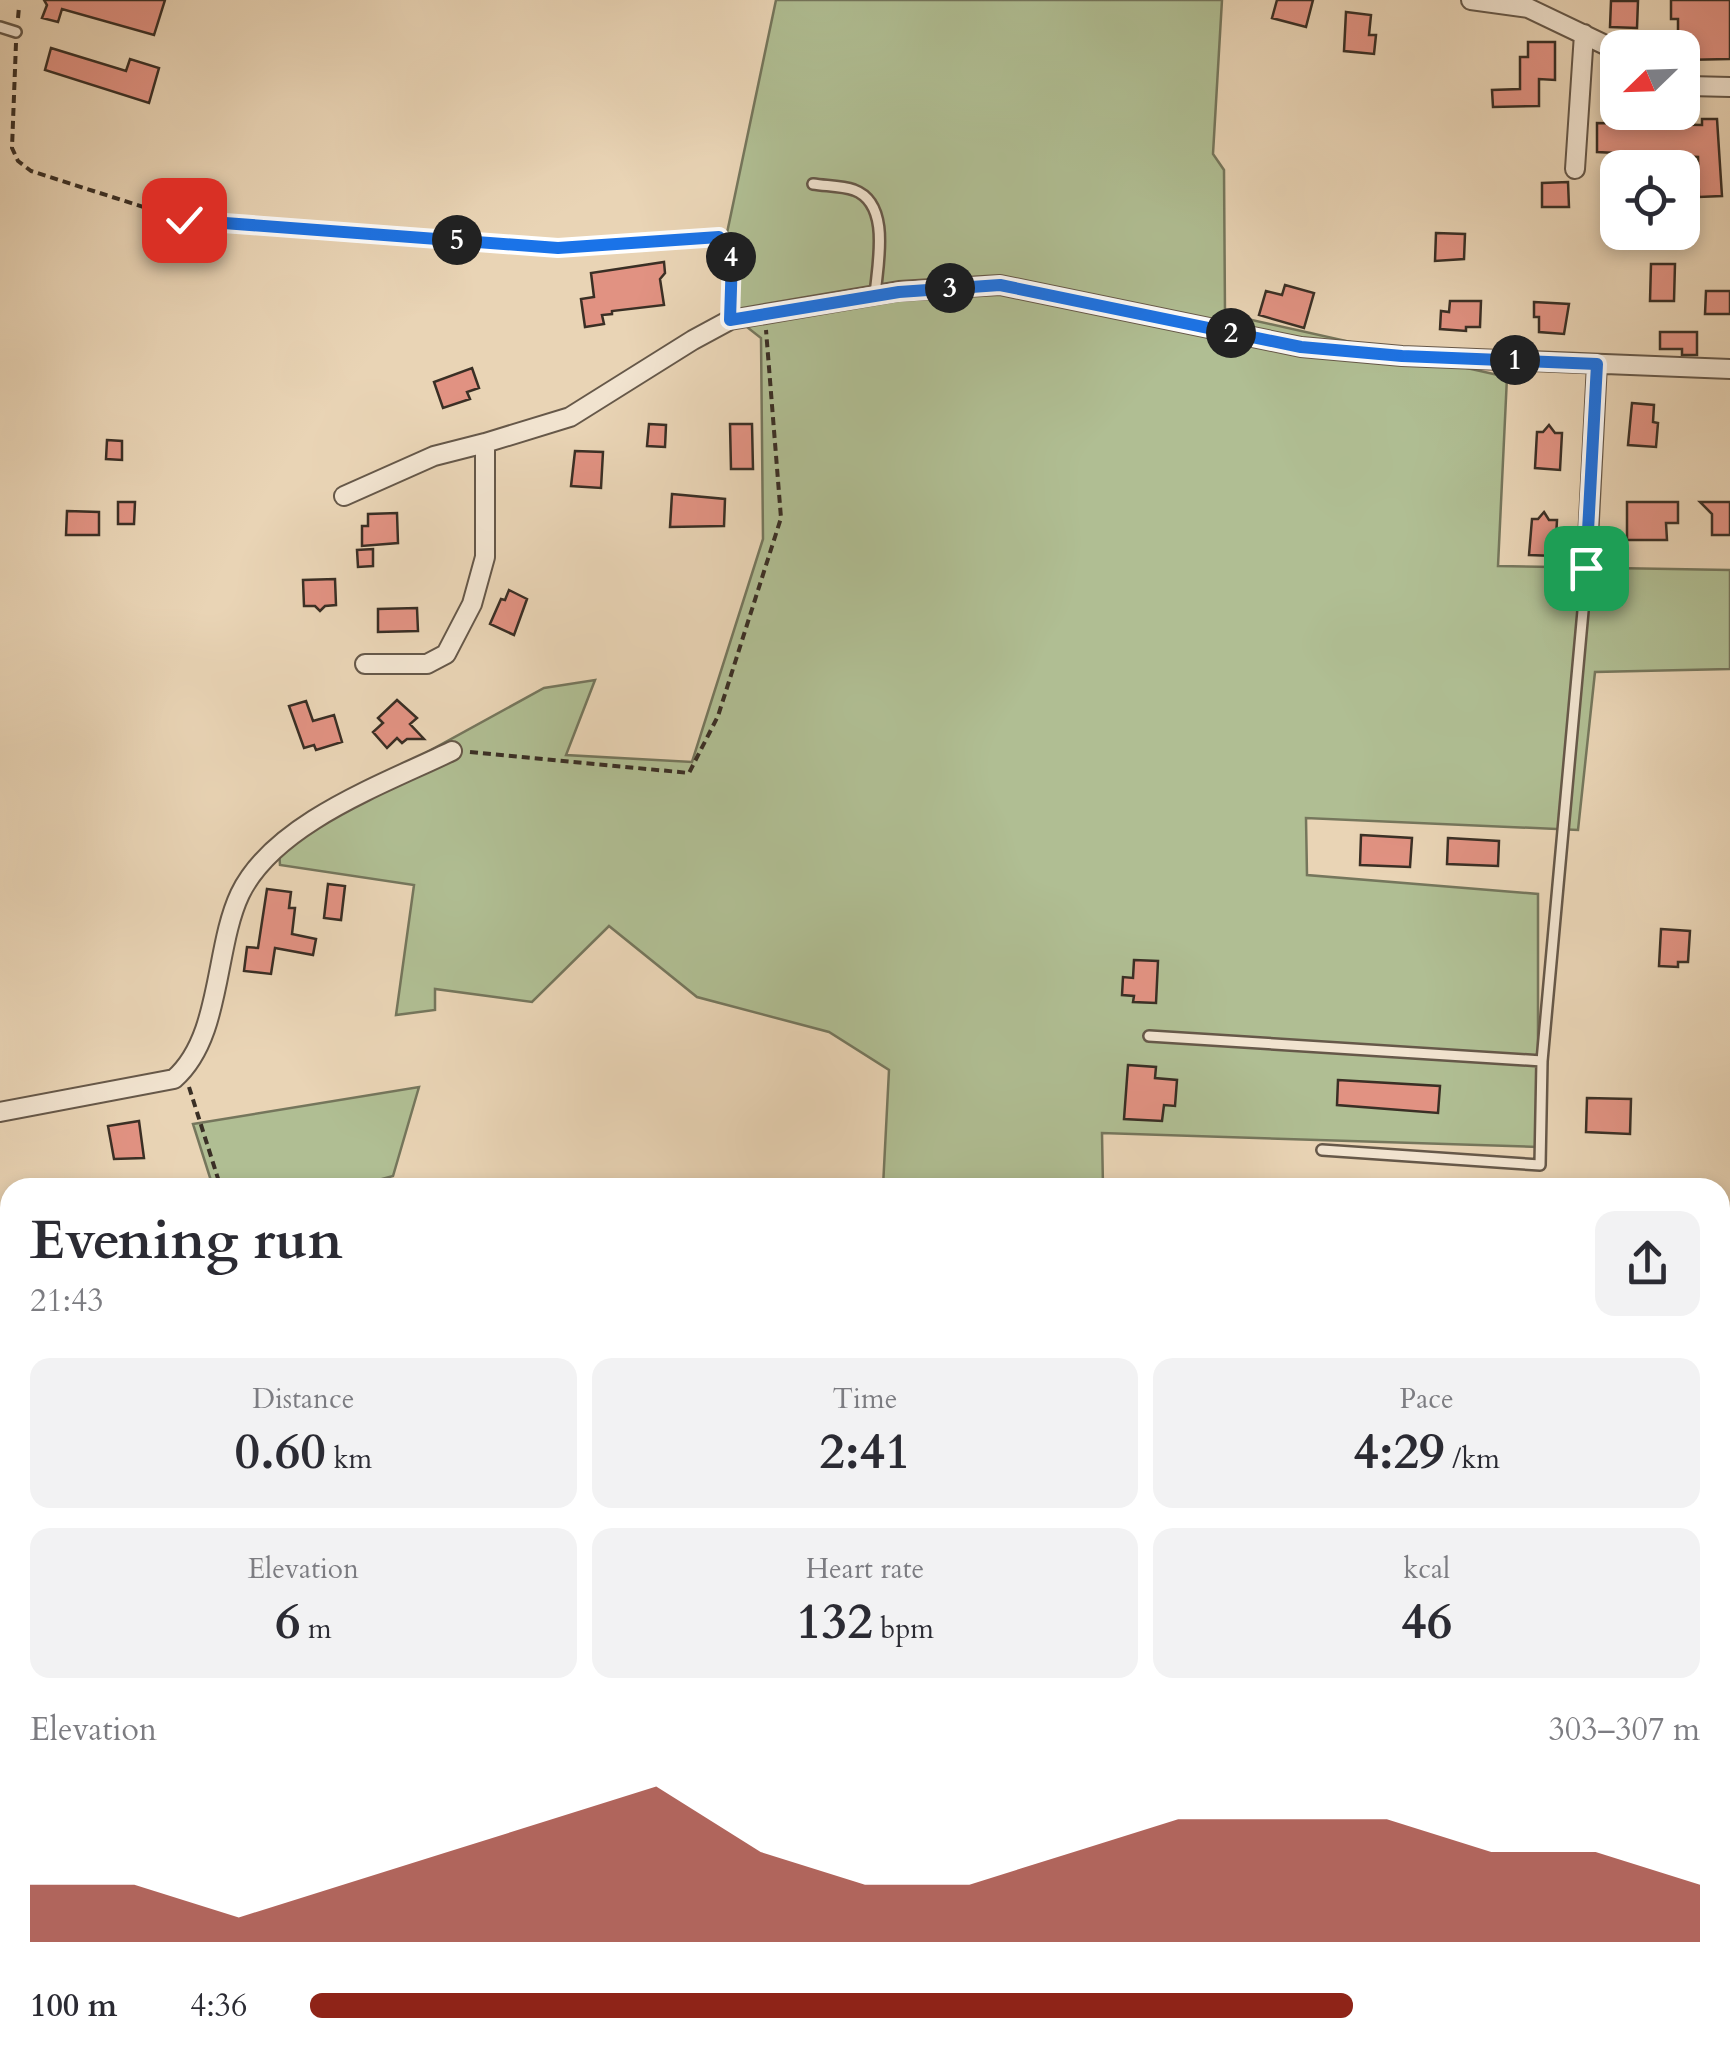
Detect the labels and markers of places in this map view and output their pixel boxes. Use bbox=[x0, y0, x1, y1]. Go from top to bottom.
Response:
pin bbox=[142, 178, 227, 263]
pin: 5 bbox=[432, 215, 482, 265]
pin: 4 bbox=[706, 232, 756, 282]
pin: 3 bbox=[925, 263, 975, 313]
pin: 2 bbox=[1206, 308, 1256, 358]
pin: 1 bbox=[1490, 335, 1540, 385]
pin bbox=[1544, 526, 1629, 611]

